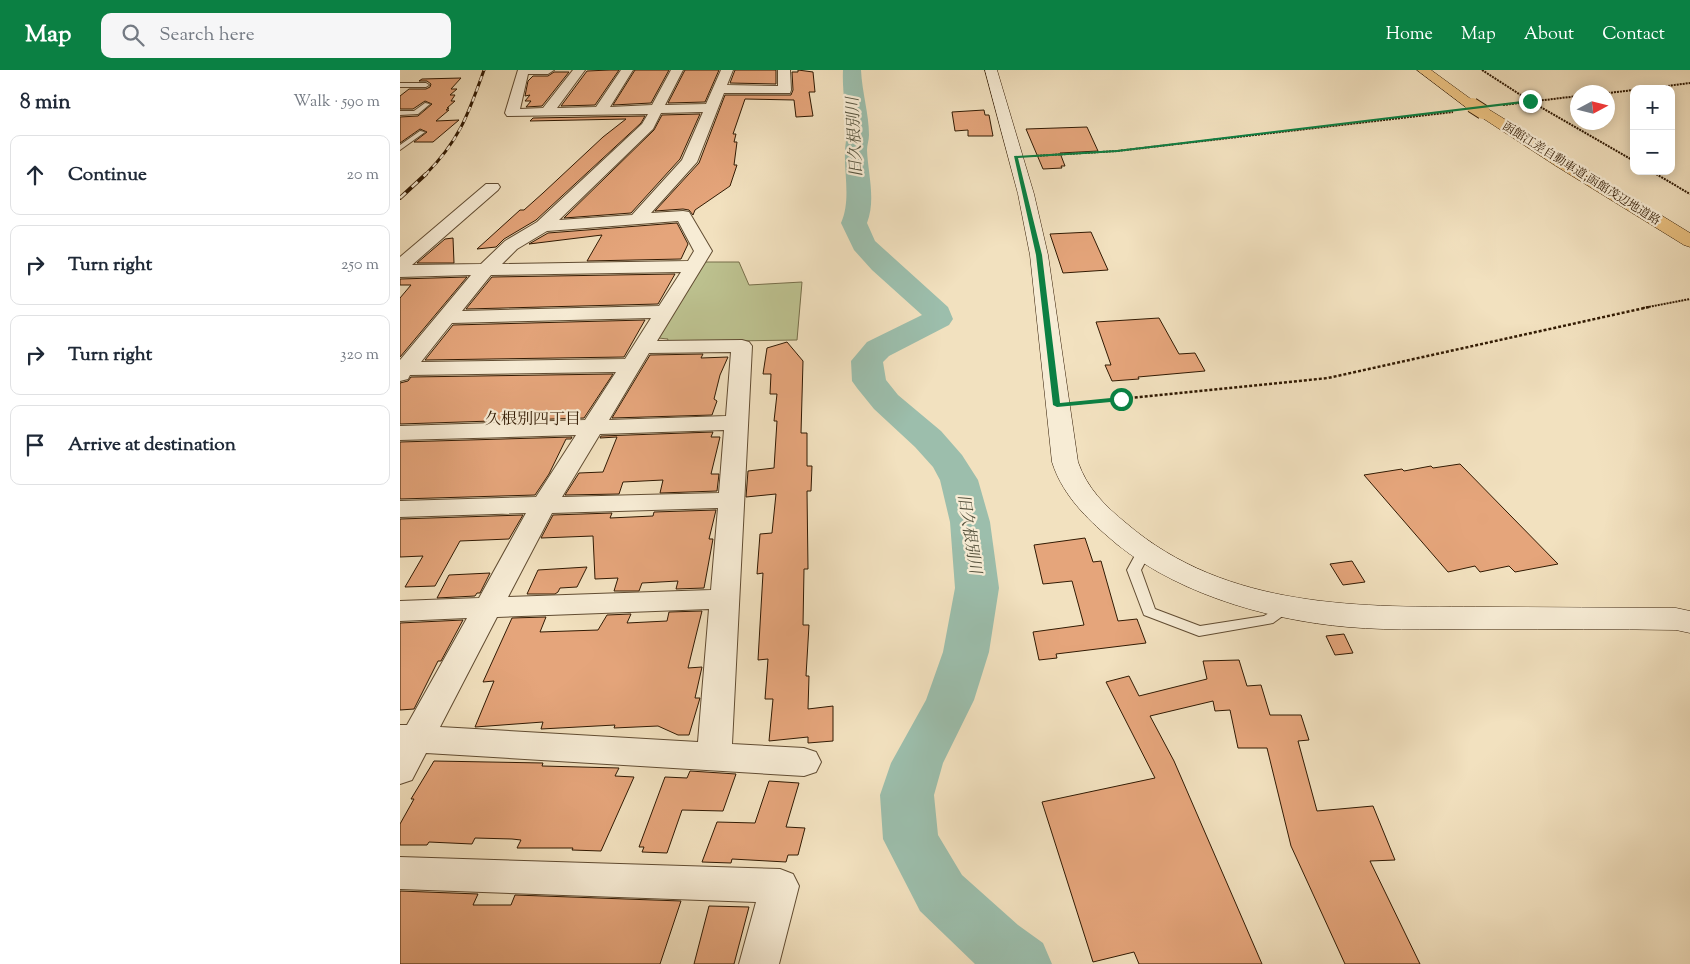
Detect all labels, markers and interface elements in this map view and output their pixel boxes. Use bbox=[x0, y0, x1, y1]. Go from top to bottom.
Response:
search box bbox=[101, 13, 451, 58]
text: Map bbox=[25, 18, 71, 52]
icon: search bbox=[119, 21, 147, 49]
text: Search here bbox=[159, 22, 255, 49]
text: Home bbox=[1386, 22, 1433, 48]
text: Map bbox=[1461, 22, 1496, 48]
text: About bbox=[1524, 22, 1574, 48]
text: Contact bbox=[1602, 22, 1665, 48]
north arrow bbox=[1570, 85, 1615, 130]
map controls bbox=[1630, 85, 1675, 175]
button: + bbox=[1630, 85, 1675, 130]
text: 8 min bbox=[20, 88, 71, 118]
route end bbox=[1519, 90, 1542, 113]
text: Walk · 590 m bbox=[293, 91, 380, 114]
water label: 旧久根別川 bbox=[842, 94, 870, 178]
street label: 函館江差自動車道;函館茂辺地道路 bbox=[1499, 118, 1663, 230]
button: − bbox=[1630, 130, 1675, 175]
icon: ahead bbox=[21, 161, 49, 189]
text: Continue bbox=[68, 162, 147, 189]
text: 20 m bbox=[346, 164, 379, 187]
icon: right bbox=[21, 251, 49, 279]
text: Turn right bbox=[68, 252, 152, 279]
text: 250 m bbox=[341, 254, 379, 277]
icon: right bbox=[21, 341, 49, 369]
text: Turn right bbox=[68, 342, 152, 369]
text: 320 m bbox=[340, 344, 379, 367]
route start bbox=[1110, 388, 1133, 411]
district label: 久根別四丁目 bbox=[485, 409, 581, 432]
icon: arrive bbox=[21, 431, 49, 459]
text: Arrive at destination bbox=[68, 432, 236, 459]
water label: 旧久根別川 bbox=[950, 493, 986, 577]

